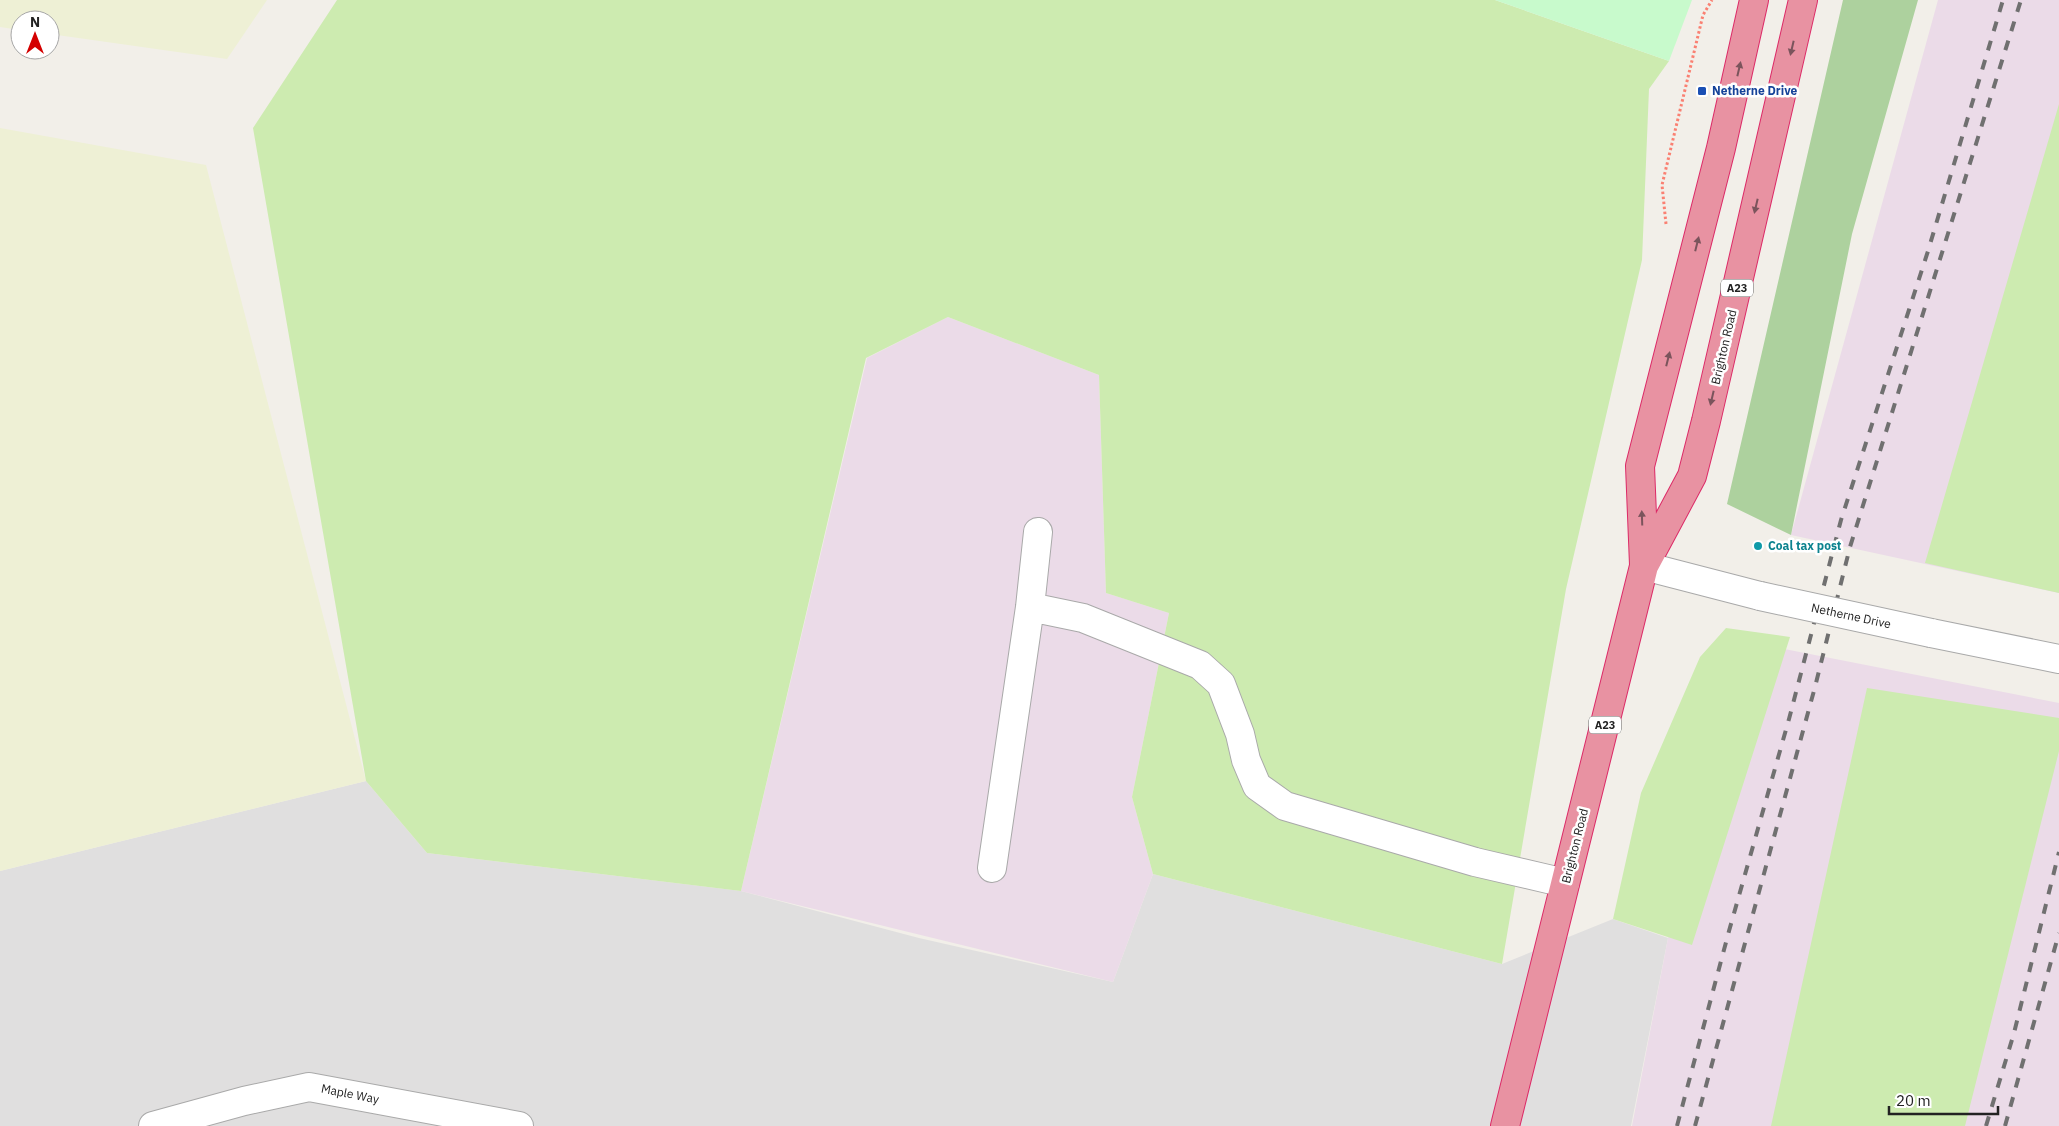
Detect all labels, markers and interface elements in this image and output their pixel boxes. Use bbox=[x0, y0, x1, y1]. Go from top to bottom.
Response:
north arrow bbox=[10, 10, 60, 60]
text: N bbox=[30, 13, 40, 31]
one-way arrow bbox=[1788, 40, 1796, 55]
one-way arrow bbox=[1735, 61, 1743, 76]
place label: Netherne Drive bbox=[1712, 83, 1798, 98]
marker: Netherne Drive bbox=[1696, 85, 1708, 97]
one-way arrow bbox=[1752, 198, 1760, 213]
one-way arrow bbox=[1693, 236, 1701, 251]
road number: A23 bbox=[1721, 280, 1753, 296]
street label: Brighton Road bbox=[1708, 308, 1739, 386]
one-way arrow bbox=[1664, 351, 1672, 366]
one-way arrow bbox=[1708, 391, 1716, 406]
one-way arrow bbox=[1638, 509, 1646, 525]
place label: Coal tax post bbox=[1768, 538, 1842, 553]
marker: Coal tax post bbox=[1752, 540, 1764, 552]
street label: Netherne Drive bbox=[1810, 600, 1893, 631]
road number: A23 bbox=[1589, 716, 1621, 734]
street label: Brighton Road bbox=[1558, 807, 1591, 885]
street label: Maple Way bbox=[320, 1081, 380, 1106]
scale bar bbox=[1889, 1084, 1998, 1116]
text: 20 m bbox=[1896, 1091, 1931, 1110]

